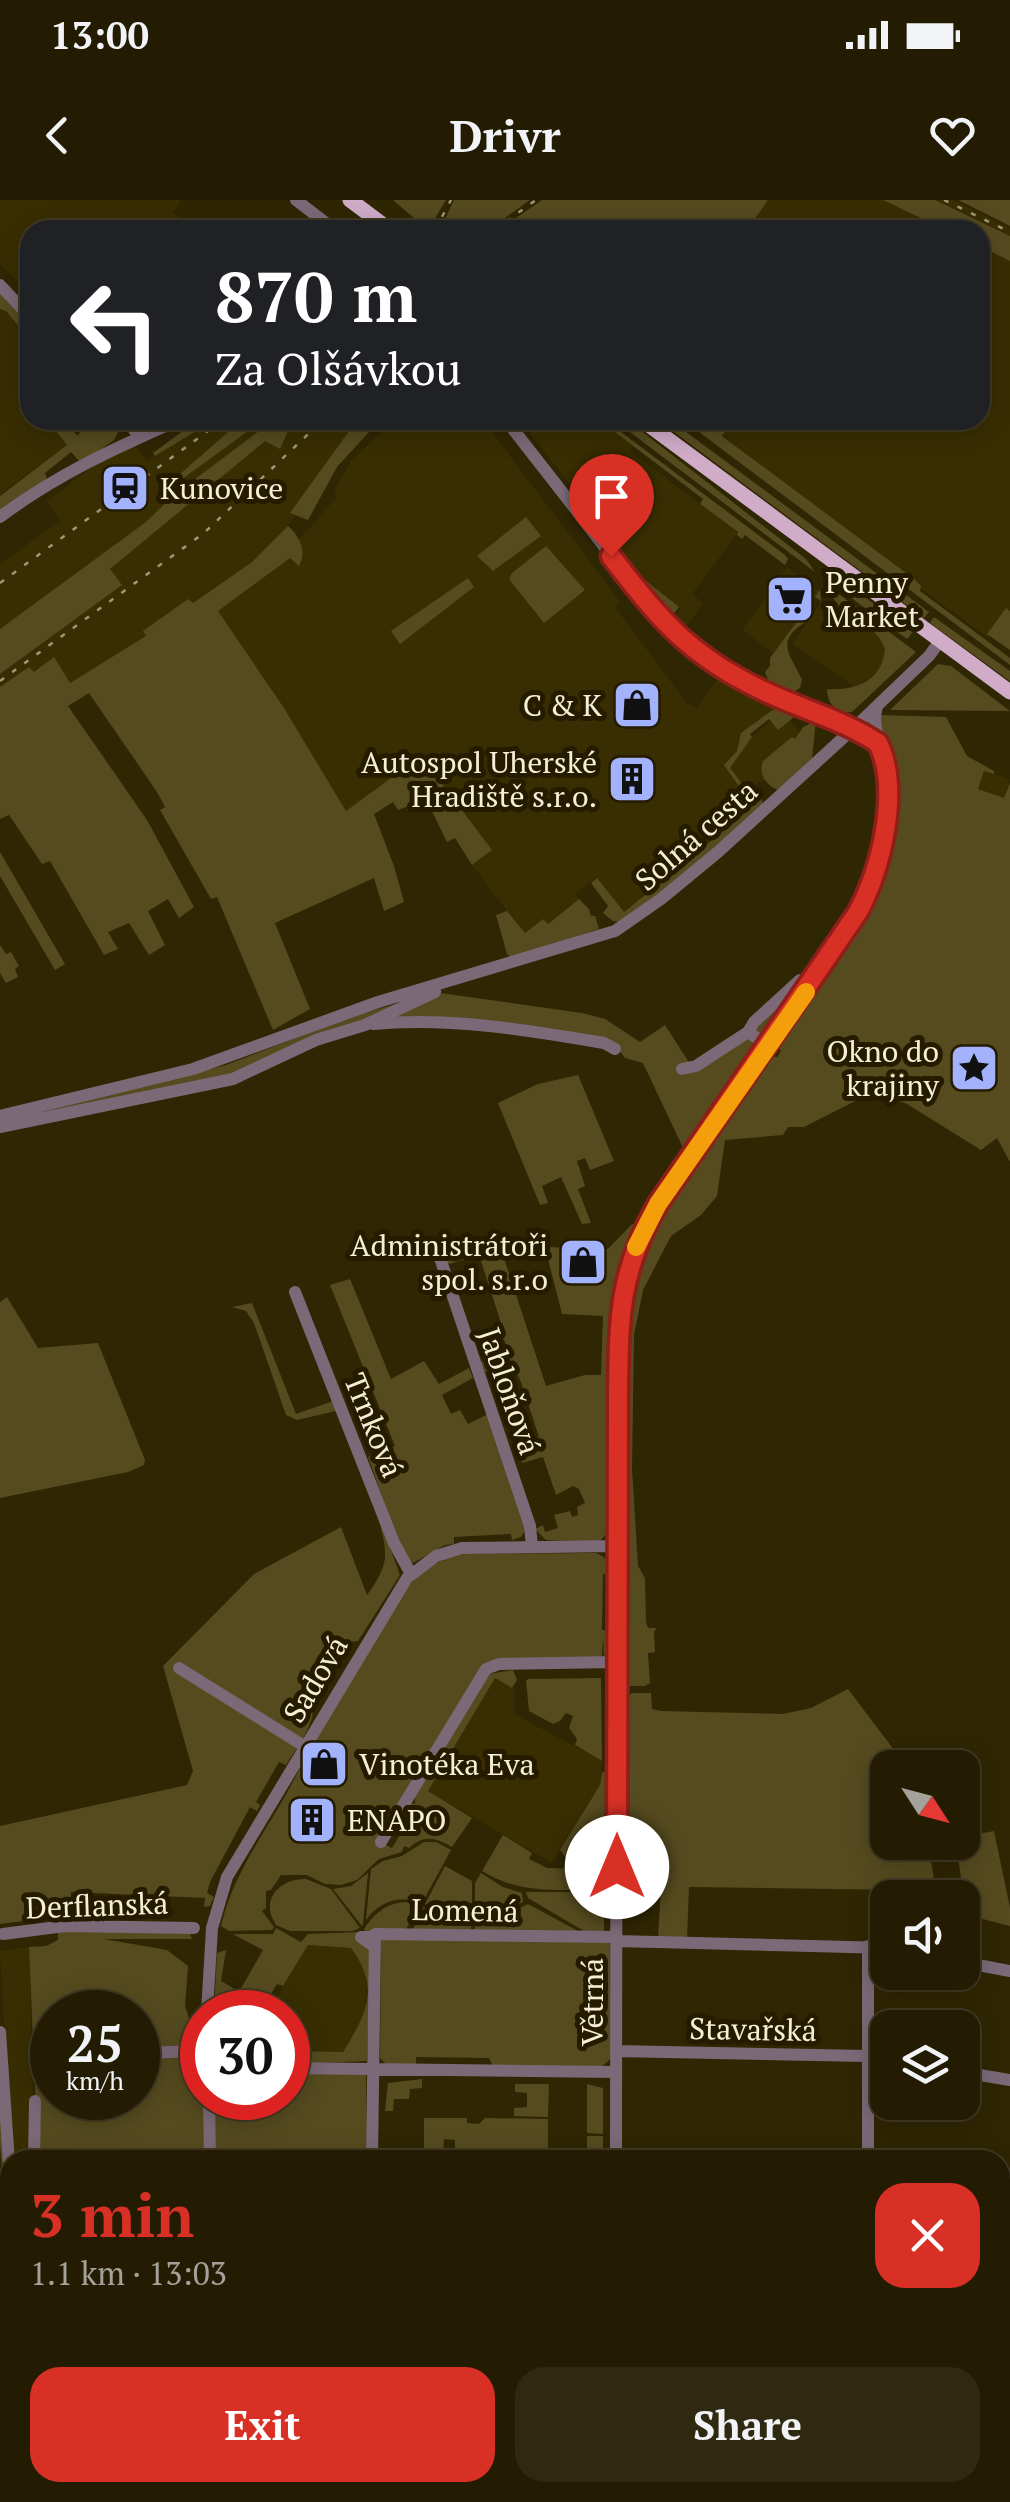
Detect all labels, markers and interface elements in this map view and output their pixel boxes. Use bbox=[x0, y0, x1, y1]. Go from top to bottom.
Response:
text: 13:00 bbox=[50, 10, 149, 60]
text: Drivr bbox=[449, 105, 561, 165]
icon: back bbox=[30, 108, 85, 163]
icon: heart bbox=[925, 108, 980, 163]
text: 870 m bbox=[215, 249, 417, 342]
icon: left bbox=[50, 260, 180, 390]
text: Za Olšávkou bbox=[215, 338, 461, 398]
pin bbox=[569, 454, 654, 557]
station icon: Kunovice bbox=[99, 462, 151, 514]
place label: Kunovice bbox=[160, 468, 283, 508]
icon: arrive bbox=[584, 469, 639, 524]
place label: Penny Market bbox=[825, 562, 919, 636]
supermarket icon: Penny Market bbox=[764, 573, 816, 625]
shop icon: C & K bbox=[611, 679, 663, 731]
place label: C & K bbox=[523, 685, 603, 725]
place label: Autospol Uherské Hradiště s.r.o. bbox=[361, 742, 597, 816]
building icon: Autospol Uherské Hradiště s.r.o. bbox=[606, 753, 658, 805]
street label: Solná cesta bbox=[626, 771, 766, 899]
place label: Okno do krajiny bbox=[826, 1031, 940, 1105]
place icon: Okno do krajiny bbox=[948, 1042, 1000, 1094]
place label: Administrátoři spol. s.r.o bbox=[350, 1225, 548, 1299]
shop icon: Administrátoři spol. s.r.o bbox=[557, 1236, 609, 1288]
street label: Jabloňová bbox=[470, 1322, 550, 1460]
street label: Trnková bbox=[335, 1367, 413, 1483]
street label: Sadová bbox=[274, 1628, 356, 1730]
shop icon: Vinotéka Eva bbox=[298, 1738, 350, 1790]
place label: Vinotéka Eva bbox=[359, 1744, 535, 1784]
north arrow bbox=[870, 1750, 980, 1860]
map controls bbox=[870, 1750, 980, 2120]
building icon: ENAPO bbox=[286, 1794, 338, 1846]
place label: ENAPO bbox=[347, 1800, 447, 1840]
position arrow bbox=[565, 1815, 669, 1919]
button: sound bbox=[870, 1880, 980, 1990]
street label: Derflanská bbox=[25, 1883, 169, 1927]
street label: Lomená bbox=[411, 1889, 519, 1931]
street label: Větrná bbox=[572, 1958, 612, 2046]
speed limit sign: 30 bbox=[180, 1990, 310, 2120]
street label: Stavařská bbox=[689, 2008, 817, 2050]
text: 25 bbox=[67, 2010, 123, 2076]
button: layers bbox=[870, 2010, 980, 2120]
text: km/h bbox=[66, 2064, 124, 2097]
text: 3 min bbox=[30, 2175, 194, 2254]
button: close bbox=[875, 2183, 980, 2288]
text: 1.1 km · 13:03 bbox=[30, 2252, 227, 2294]
button: Exit bbox=[30, 2367, 495, 2482]
button: Share bbox=[515, 2367, 980, 2482]

